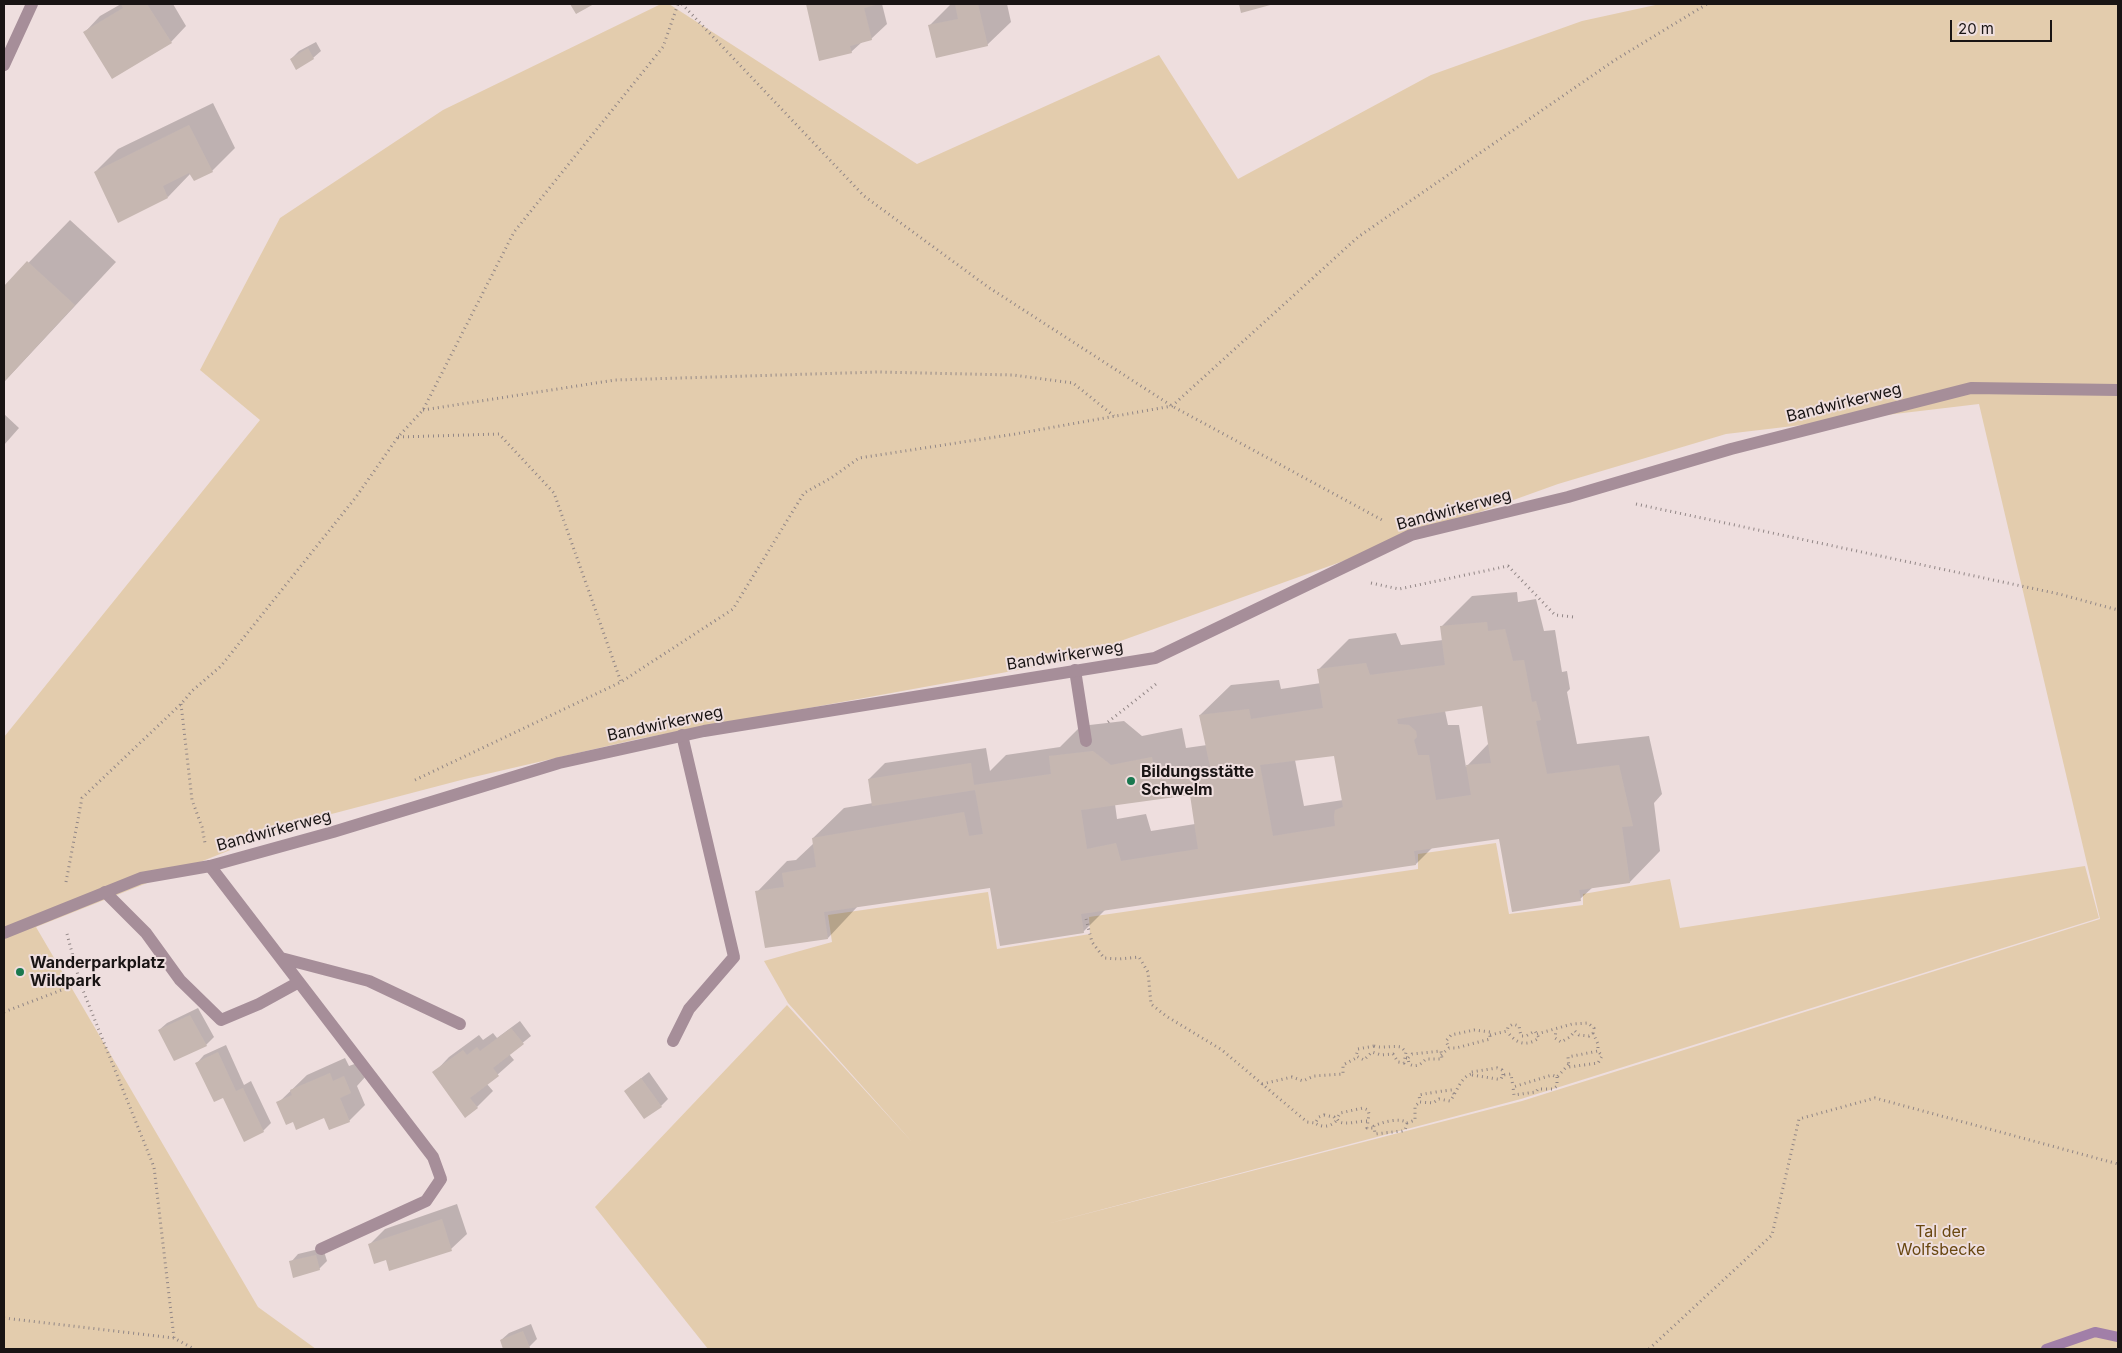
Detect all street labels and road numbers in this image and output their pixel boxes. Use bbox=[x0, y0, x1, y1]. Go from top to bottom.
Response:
street label: Bandwirkerweg bbox=[1785, 379, 1903, 427]
street label: Bandwirkerweg bbox=[1395, 485, 1513, 535]
street label: Bandwirkerweg bbox=[1005, 637, 1125, 675]
street label: Bandwirkerweg bbox=[605, 702, 725, 746]
street label: Bandwirkerweg bbox=[215, 806, 333, 856]

